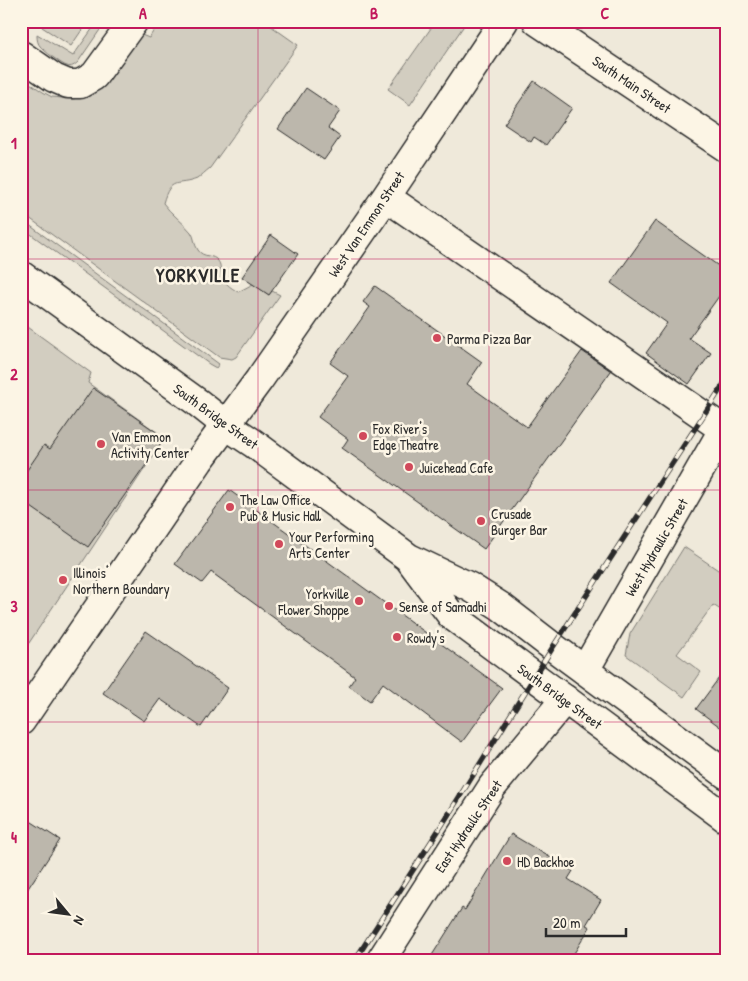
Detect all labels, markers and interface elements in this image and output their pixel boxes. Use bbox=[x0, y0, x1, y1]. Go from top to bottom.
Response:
text: A bbox=[139, 2, 147, 24]
text: B bbox=[370, 2, 378, 24]
text: C bbox=[601, 2, 610, 24]
street label: South Main Street bbox=[589, 51, 675, 117]
text: 1 bbox=[11, 132, 17, 154]
street label: West Van Emmon Street bbox=[324, 167, 409, 281]
district label: YORKVILLE bbox=[156, 262, 240, 288]
place label: Parma Pizza Bar bbox=[447, 329, 532, 348]
marker: Parma Pizza Bar bbox=[431, 332, 443, 344]
text: 2 bbox=[10, 363, 18, 385]
street label: South Bridge Street bbox=[169, 379, 262, 454]
place label: Fox River's Edge Theatre bbox=[372, 419, 439, 455]
place label: Van Emmon Activity Center bbox=[111, 427, 190, 463]
marker: Fox River's Edge Theatre bbox=[357, 430, 369, 442]
marker: Van Emmon Activity Center bbox=[95, 438, 107, 450]
place label: Juicehead Cafe bbox=[419, 458, 494, 477]
marker: Juicehead Cafe bbox=[403, 461, 415, 473]
place label: The Law Office Pub & Music Hall bbox=[240, 490, 322, 525]
street label: West Hydraulic Street bbox=[620, 494, 693, 600]
marker: The Law Office Pub & Music Hall bbox=[224, 501, 236, 513]
place label: Crusade Burger Bar bbox=[491, 504, 548, 540]
marker: Crusade Burger Bar bbox=[475, 515, 487, 527]
place label: Your Performing Arts Center bbox=[289, 527, 374, 562]
marker: Your Performing Arts Center bbox=[273, 538, 285, 550]
place label: Illinois' Northern Boundary bbox=[73, 563, 170, 599]
marker: Illinois' Northern Boundary bbox=[57, 574, 69, 586]
place label: Yorkville Flower Shoppe bbox=[277, 584, 349, 620]
text: 3 bbox=[10, 595, 18, 617]
marker: Yorkville Flower Shoppe bbox=[353, 595, 365, 607]
place label: Sense of Samadhi bbox=[399, 597, 487, 616]
marker: Sense of Samadhi bbox=[383, 600, 395, 612]
place label: Rowdy's bbox=[407, 628, 445, 648]
marker: Rowdy's bbox=[391, 631, 403, 643]
street label: South Bridge Street bbox=[513, 659, 606, 734]
street label: East Hydraulic Street bbox=[430, 776, 507, 876]
text: 4 bbox=[11, 826, 17, 848]
place label: HD Backhoe bbox=[517, 852, 575, 871]
marker: HD Backhoe bbox=[501, 855, 513, 867]
north arrow bbox=[42, 888, 92, 938]
scale bar bbox=[546, 906, 626, 938]
text: 20 m bbox=[553, 912, 580, 933]
text: N bbox=[69, 913, 90, 929]

